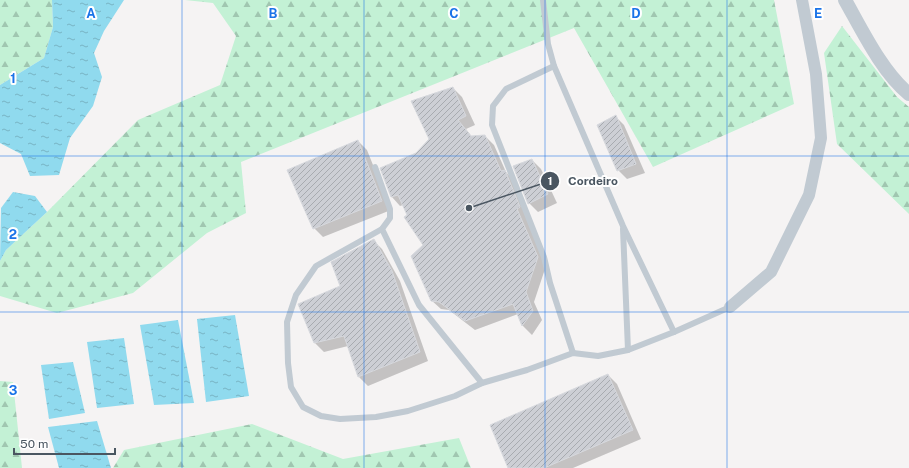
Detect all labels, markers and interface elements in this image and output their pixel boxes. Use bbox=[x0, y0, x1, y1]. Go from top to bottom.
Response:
text: A bbox=[86, 6, 96, 21]
text: B bbox=[269, 6, 278, 21]
text: C bbox=[449, 6, 459, 21]
text: D bbox=[631, 6, 641, 21]
text: E bbox=[814, 6, 822, 21]
text: 1 bbox=[10, 71, 16, 86]
callout: Cordeiro bbox=[540, 169, 626, 193]
text: 1 bbox=[547, 174, 553, 188]
text: Cordeiro bbox=[568, 174, 618, 188]
text: 2 bbox=[9, 227, 17, 242]
text: 3 bbox=[9, 383, 18, 398]
scale bar bbox=[14, 430, 115, 456]
text: 50 m bbox=[20, 437, 48, 451]

